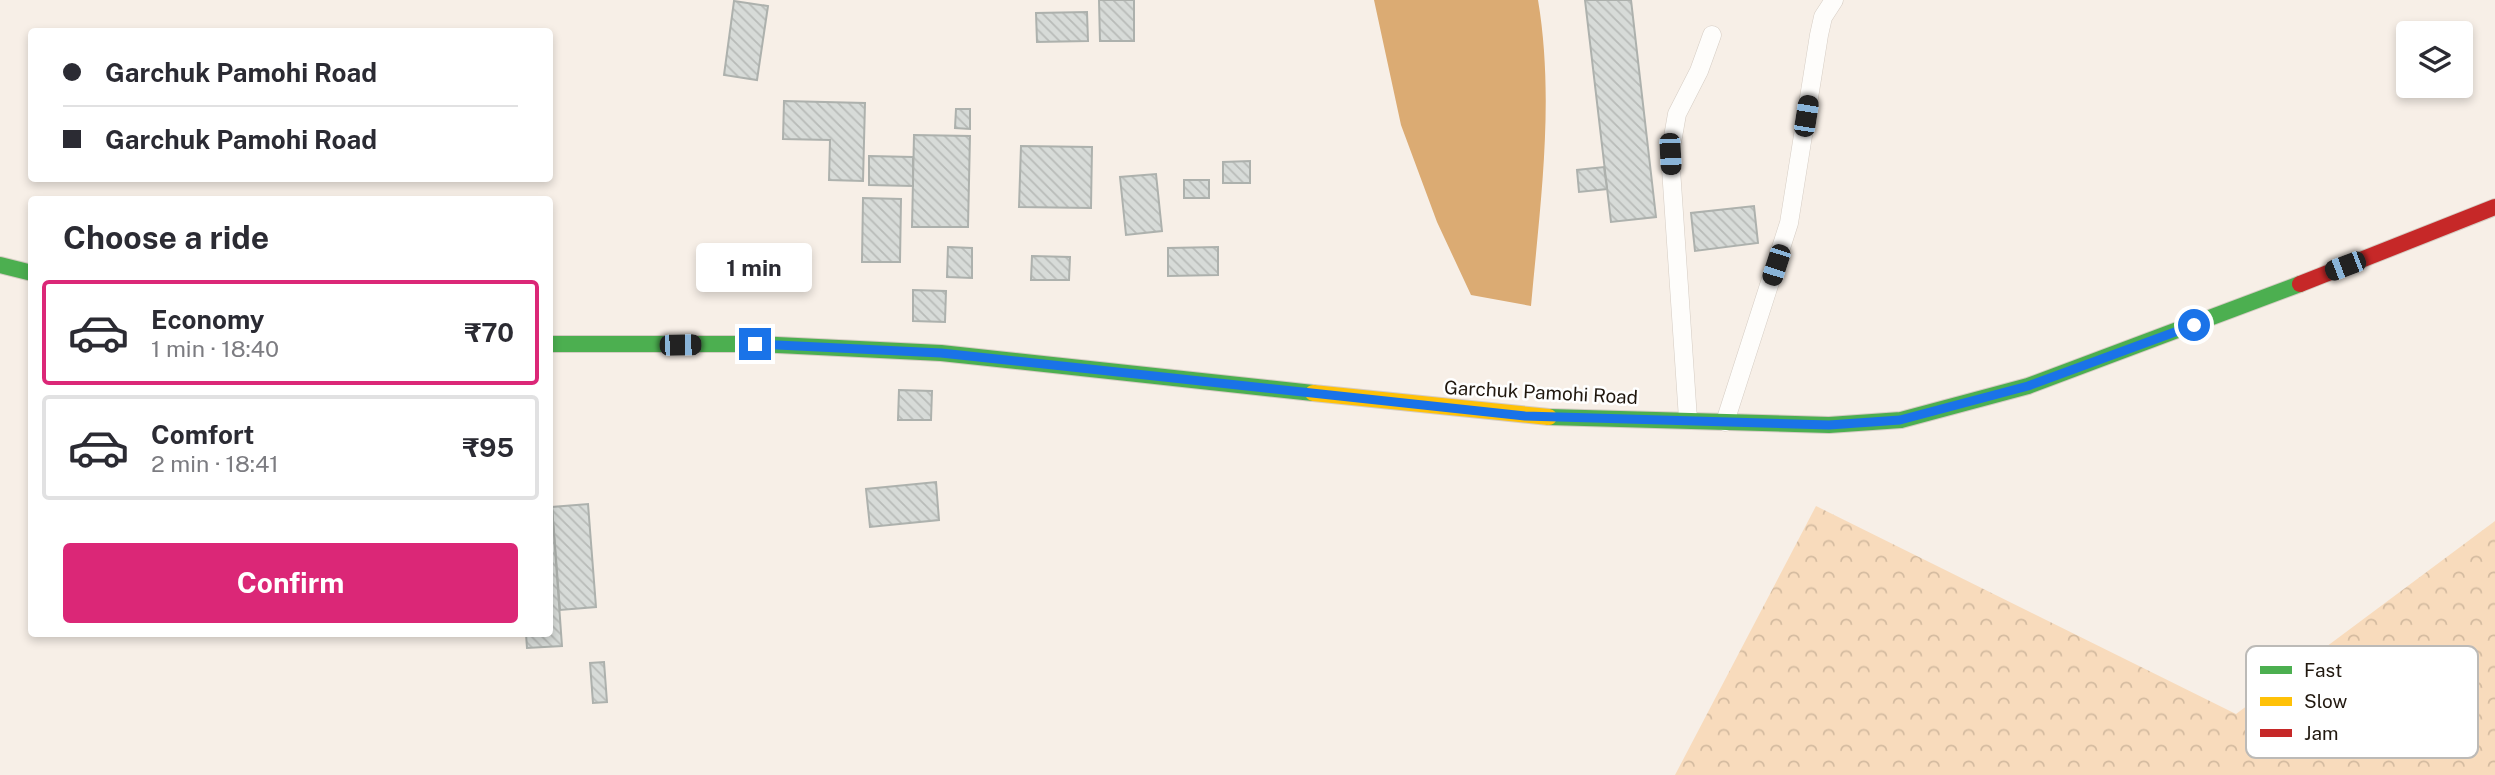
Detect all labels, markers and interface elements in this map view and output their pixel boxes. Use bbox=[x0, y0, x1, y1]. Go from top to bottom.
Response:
map controls bbox=[2396, 21, 2473, 98]
button: layers bbox=[2396, 21, 2473, 98]
text: Garchuk Pamohi Road bbox=[105, 57, 377, 88]
car bbox=[1793, 94, 1820, 138]
text: Garchuk Pamohi Road bbox=[105, 124, 377, 155]
car bbox=[1659, 132, 1682, 176]
text: Choose a ride bbox=[63, 219, 269, 256]
car bbox=[1760, 242, 1793, 288]
callout: 1 min bbox=[697, 243, 813, 292]
car bbox=[2322, 249, 2369, 283]
text: 1 min bbox=[726, 254, 782, 281]
icon: car bbox=[67, 301, 130, 364]
text: Economy bbox=[151, 304, 264, 335]
route start bbox=[2178, 309, 2210, 341]
text: ₹70 bbox=[464, 317, 514, 348]
route end bbox=[739, 328, 771, 360]
car bbox=[659, 334, 702, 356]
text: 1 min · 18:40 bbox=[151, 335, 279, 362]
street label: Garchuk Pamohi Road bbox=[1443, 376, 1639, 408]
icon: car bbox=[67, 416, 130, 479]
text: Comfort bbox=[151, 419, 254, 450]
text: ₹95 bbox=[463, 432, 514, 463]
text: 2 min · 18:41 bbox=[151, 450, 279, 477]
button: Confirm bbox=[63, 543, 518, 623]
legend bbox=[2246, 646, 2478, 758]
text: Fast bbox=[2304, 659, 2342, 681]
text: Slow bbox=[2304, 690, 2348, 712]
text: Jam bbox=[2304, 722, 2338, 744]

